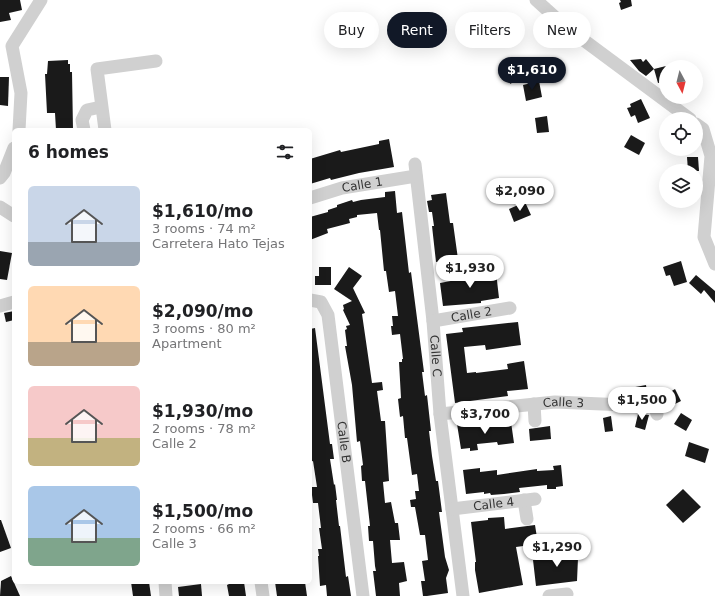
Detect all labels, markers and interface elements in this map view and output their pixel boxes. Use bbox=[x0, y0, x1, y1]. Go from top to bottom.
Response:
chip: Buy bbox=[324, 12, 379, 48]
chip: Rent bbox=[387, 12, 447, 48]
chip: Filters bbox=[455, 12, 525, 48]
chip: New bbox=[533, 12, 591, 48]
pin: $1,610 bbox=[499, 57, 565, 91]
north arrow bbox=[659, 60, 703, 104]
map controls bbox=[659, 60, 703, 208]
text: $1,610 bbox=[507, 62, 557, 77]
button: locate bbox=[659, 112, 703, 156]
icon: filters bbox=[274, 141, 296, 163]
text: 6 homes bbox=[28, 142, 109, 162]
button: layers bbox=[659, 164, 703, 208]
street label: Calle 1 bbox=[341, 175, 384, 195]
pin: $2,090 bbox=[487, 178, 553, 212]
text: $2,090 bbox=[495, 183, 545, 198]
text: $1,610/mo bbox=[152, 201, 253, 221]
icon: home bbox=[60, 202, 108, 250]
text: 3 rooms · 74 m² bbox=[152, 221, 256, 236]
text: Carretera Hato Tejas bbox=[152, 236, 285, 251]
pin: $1,930 bbox=[437, 255, 503, 289]
text: $1,930 bbox=[445, 260, 495, 275]
text: $2,090/mo bbox=[152, 301, 253, 321]
icon: home bbox=[60, 302, 108, 350]
street label: Calle 2 bbox=[450, 304, 493, 325]
text: 3 rooms · 80 m² bbox=[152, 321, 256, 336]
street label: Calle C bbox=[427, 334, 444, 377]
text: Apartment bbox=[152, 336, 222, 351]
pin: $1,500 bbox=[609, 387, 675, 421]
text: $1,500 bbox=[617, 392, 667, 407]
street label: Calle 3 bbox=[542, 395, 584, 410]
text: $1,930/mo bbox=[152, 401, 253, 421]
pin: $3,700 bbox=[452, 401, 518, 435]
icon: home bbox=[60, 402, 108, 450]
text: $3,700 bbox=[460, 406, 510, 421]
street label: Calle B bbox=[334, 420, 353, 464]
text: 2 rooms · 78 m² bbox=[152, 421, 256, 436]
text: Calle 2 bbox=[152, 436, 197, 451]
street label: Calle 4 bbox=[472, 495, 515, 513]
text: $1,500/mo bbox=[152, 501, 253, 521]
icon: home bbox=[60, 502, 108, 550]
text: 2 rooms · 66 m² bbox=[152, 521, 256, 536]
pin: $1,290 bbox=[524, 534, 590, 568]
text: Calle 3 bbox=[152, 536, 197, 551]
text: $1,290 bbox=[532, 539, 582, 554]

